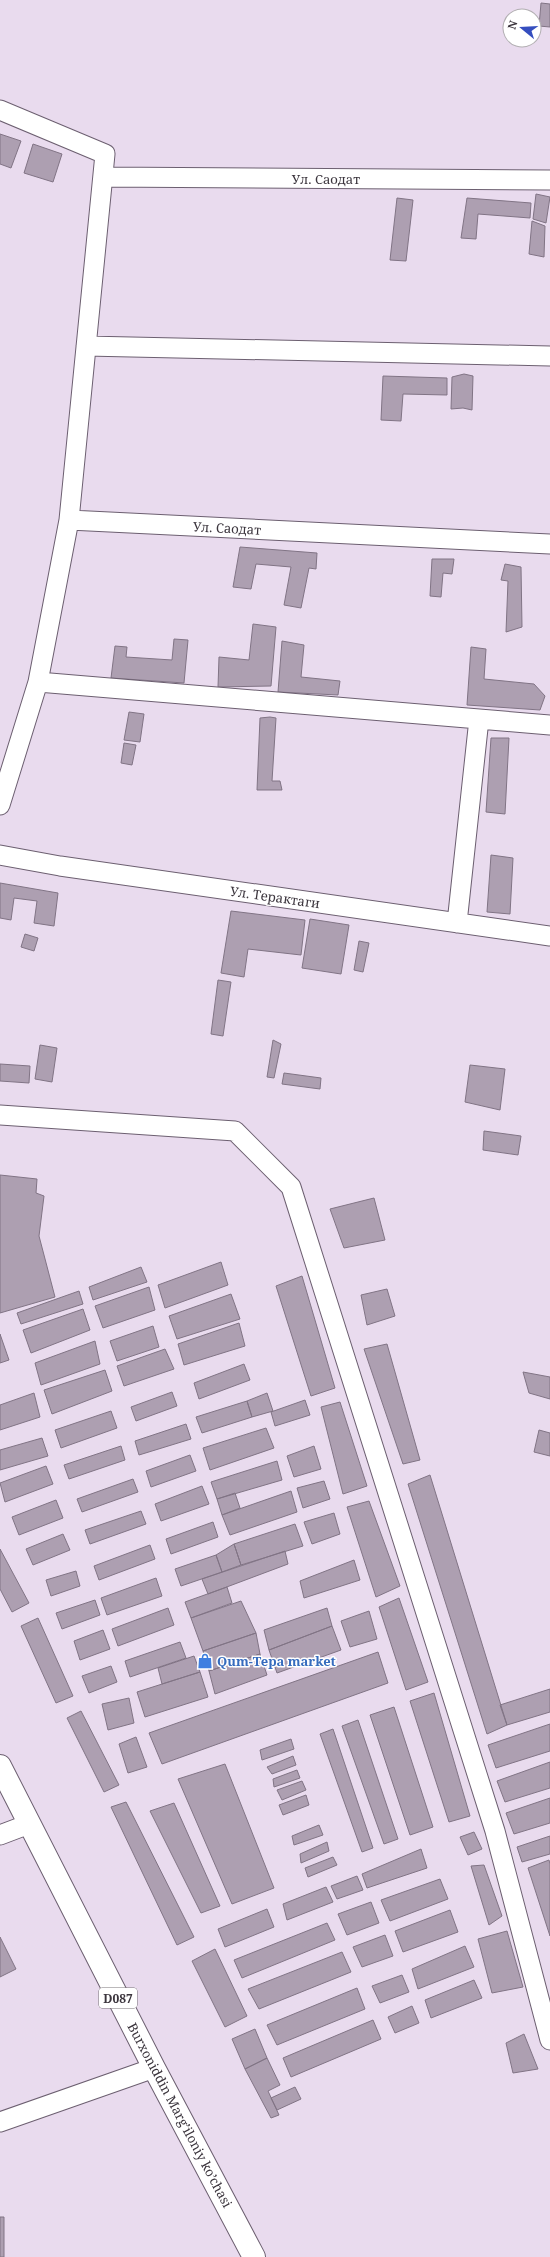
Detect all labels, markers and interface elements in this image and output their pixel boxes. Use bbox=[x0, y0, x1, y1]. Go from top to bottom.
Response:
north arrow bbox=[502, 8, 542, 48]
text: N bbox=[504, 18, 521, 31]
street label: Ул. Саодат bbox=[292, 170, 360, 188]
street label: Ул. Саодат bbox=[192, 517, 262, 539]
street label: Ул. Терактаги bbox=[229, 882, 321, 912]
shop icon: Qum-Tepa market bbox=[196, 1652, 214, 1670]
place label: Qum-Tepa market bbox=[217, 1652, 336, 1670]
road number: D087 bbox=[99, 1988, 137, 2008]
street label: Burxoniddin Marg’iloniy ko’chasi bbox=[124, 2020, 236, 2210]

